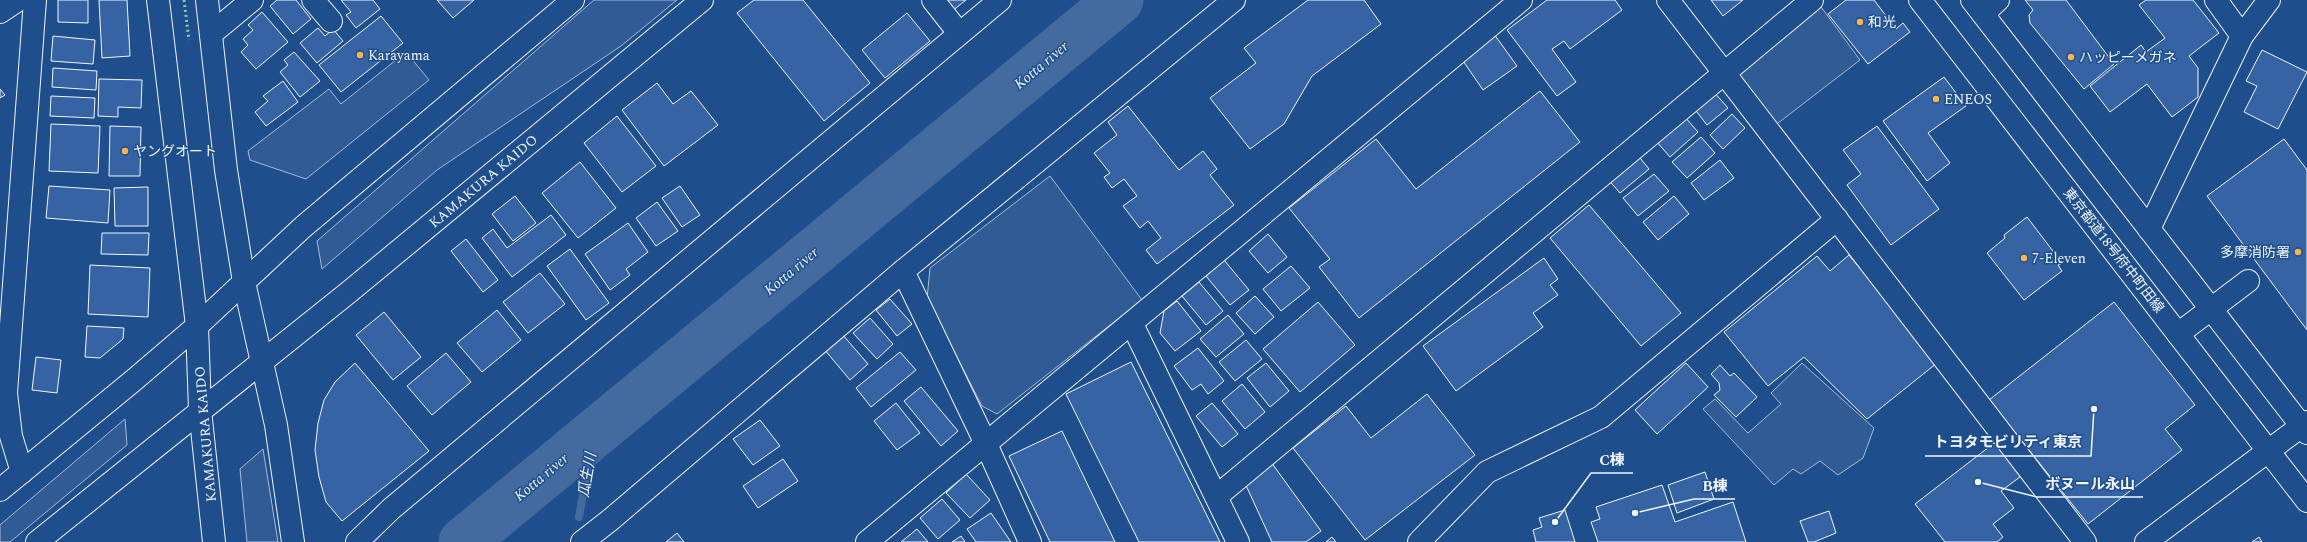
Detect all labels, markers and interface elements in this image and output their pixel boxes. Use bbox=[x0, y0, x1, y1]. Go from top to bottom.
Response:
place label: 和光 bbox=[1868, 12, 1896, 33]
marker: 和光 bbox=[1855, 17, 1865, 27]
water label: Kotta river bbox=[1009, 35, 1074, 95]
place label: Karayama bbox=[368, 45, 430, 66]
place label: ハッピーメガネ bbox=[2079, 47, 2176, 68]
marker: Karayama bbox=[355, 50, 365, 60]
marker: ハッピーメガネ bbox=[2066, 52, 2076, 62]
place label: ENEOS bbox=[1944, 89, 1992, 110]
marker: ENEOS bbox=[1931, 94, 1941, 104]
street label: KAMAKURA KAIDO bbox=[424, 130, 542, 233]
place label: ヤングオート bbox=[133, 141, 217, 162]
marker: ヤングオート bbox=[120, 146, 130, 156]
street label: 東京都道18号府中町田線 bbox=[2058, 183, 2169, 317]
water label: Kotta river bbox=[759, 241, 824, 301]
place label: 多摩消防署 bbox=[2220, 242, 2290, 263]
marker: 多摩消防署 bbox=[2293, 247, 2303, 257]
place label: 7-Eleven bbox=[2032, 248, 2086, 269]
marker: 7-Eleven bbox=[2019, 253, 2029, 263]
street label: KAMAKURA KAIDO bbox=[189, 365, 222, 503]
callout: トヨタモビリティ東京 bbox=[1925, 429, 2091, 456]
text: トヨタモビリティ東京 bbox=[1933, 431, 2083, 454]
callout: C棟 bbox=[1591, 446, 1633, 473]
water label: Kotta river bbox=[509, 447, 574, 507]
water label: 瓜生川 bbox=[572, 449, 603, 499]
text: C棟 bbox=[1599, 449, 1625, 472]
callout: ボヌール永山 bbox=[2037, 470, 2143, 497]
callout: B棟 bbox=[1694, 472, 1735, 499]
text: ボヌール永山 bbox=[2045, 473, 2135, 496]
text: B棟 bbox=[1702, 475, 1728, 498]

